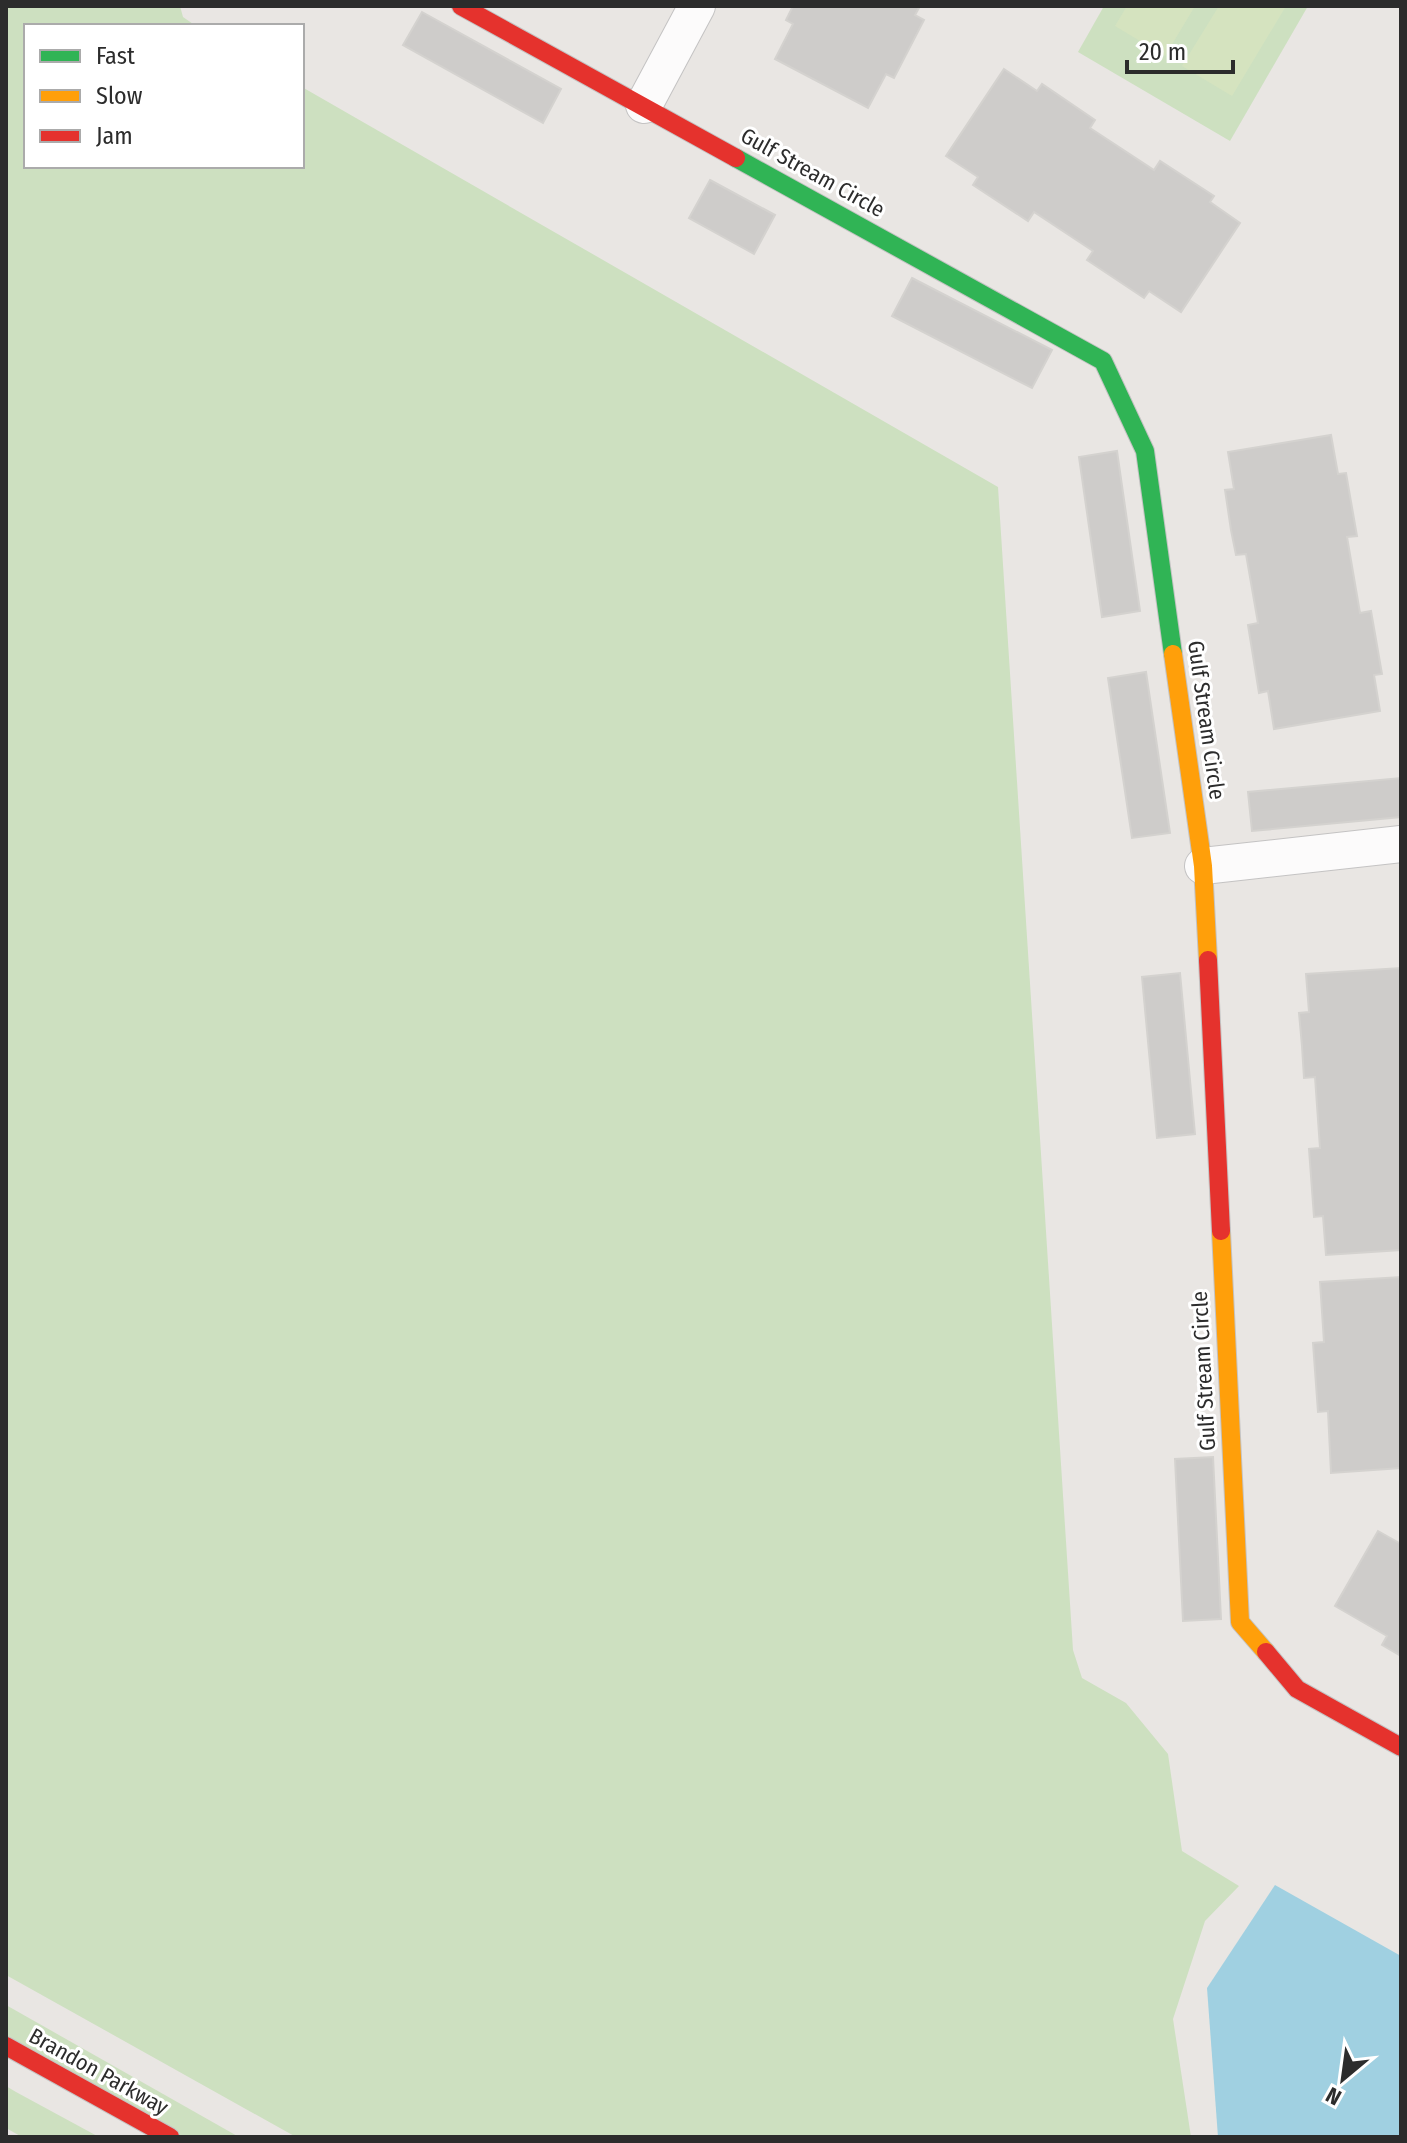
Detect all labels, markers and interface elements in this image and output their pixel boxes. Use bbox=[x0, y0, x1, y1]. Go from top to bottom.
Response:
legend bbox=[24, 24, 304, 168]
scale bar bbox=[1127, 24, 1233, 74]
text: 20 m bbox=[1139, 38, 1186, 66]
text: Fast bbox=[96, 42, 135, 70]
text: Slow bbox=[96, 82, 143, 110]
text: Jam bbox=[96, 122, 133, 150]
street label: Gulf Stream Circle bbox=[736, 122, 889, 223]
street label: Gulf Stream Circle bbox=[1182, 639, 1231, 801]
street label: Gulf Stream Circle bbox=[1186, 1290, 1221, 1452]
street label: Brandon Parkway bbox=[24, 2022, 173, 2121]
north arrow bbox=[1303, 2039, 1383, 2119]
text: N bbox=[1321, 2081, 1346, 2111]

